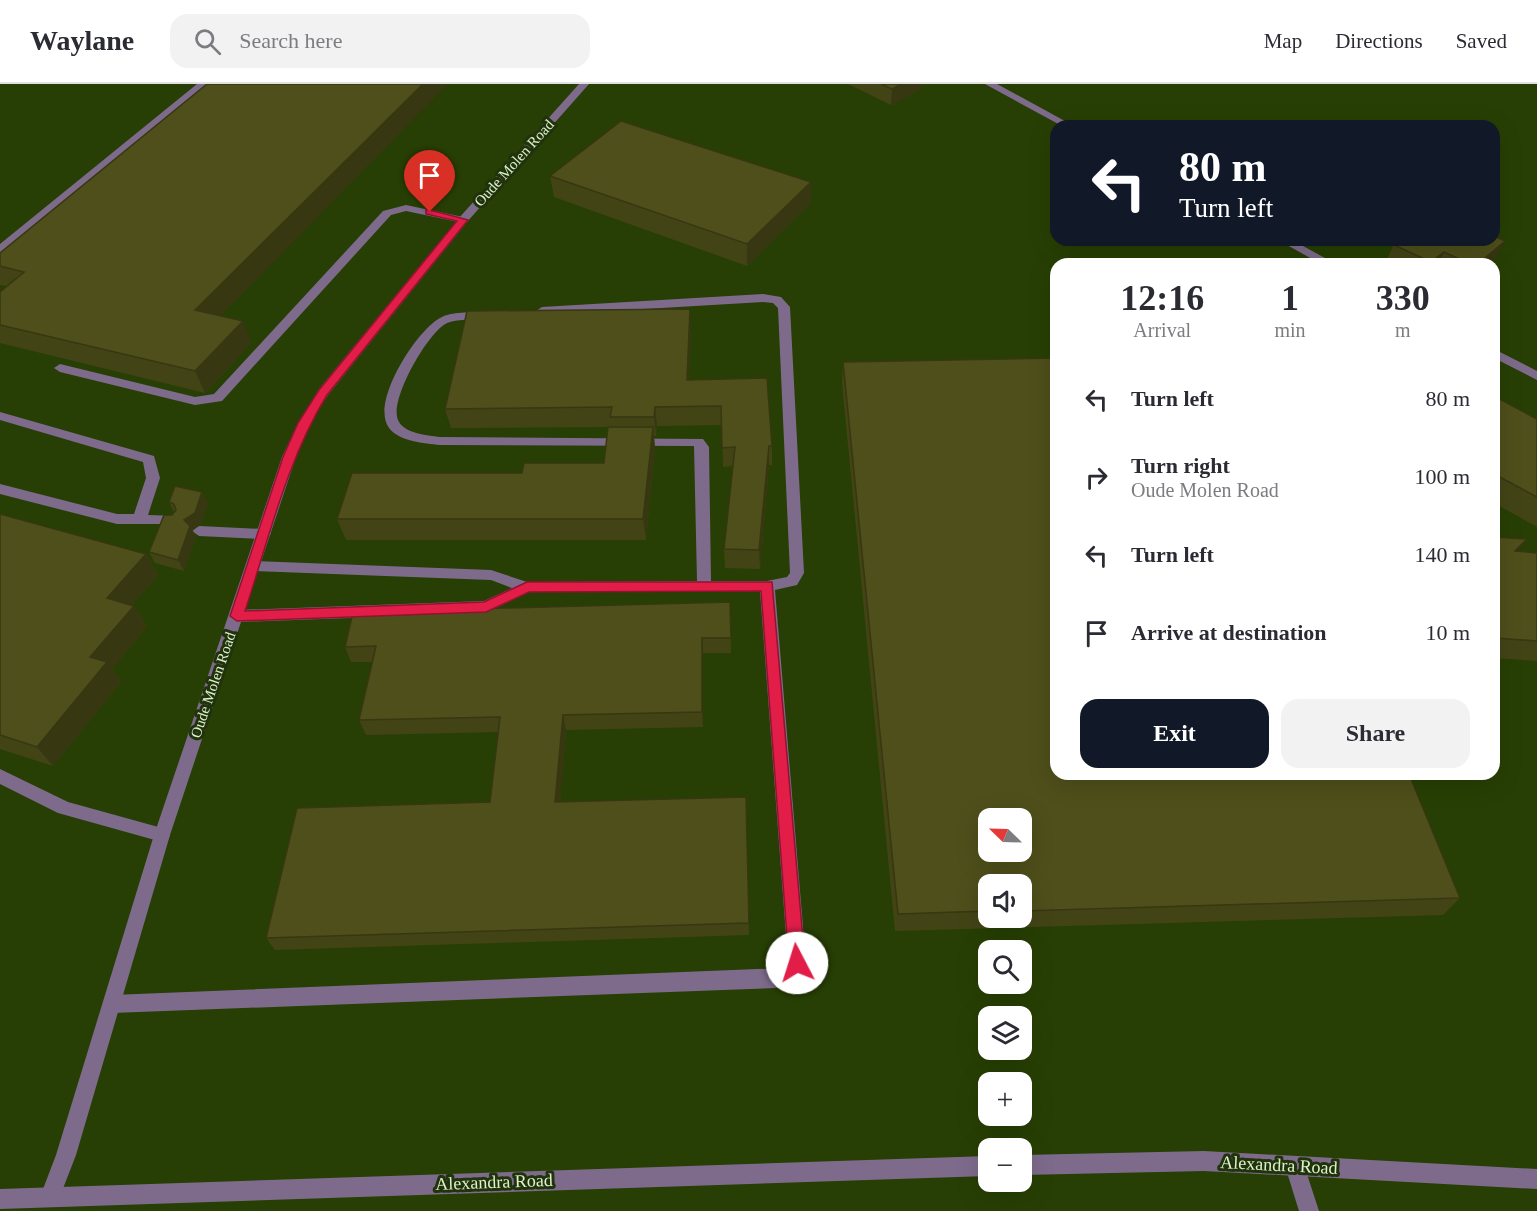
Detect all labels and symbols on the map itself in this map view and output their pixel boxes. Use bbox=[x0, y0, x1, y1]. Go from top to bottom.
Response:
street label: Oude Molen Road bbox=[471, 116, 557, 210]
pin bbox=[404, 150, 455, 212]
street label: Oude Molen Road bbox=[187, 630, 239, 740]
north arrow bbox=[978, 808, 1032, 862]
position arrow bbox=[765, 931, 829, 995]
street label: Alexandra Road bbox=[1220, 1152, 1338, 1178]
street label: Alexandra Road bbox=[435, 1170, 553, 1194]

